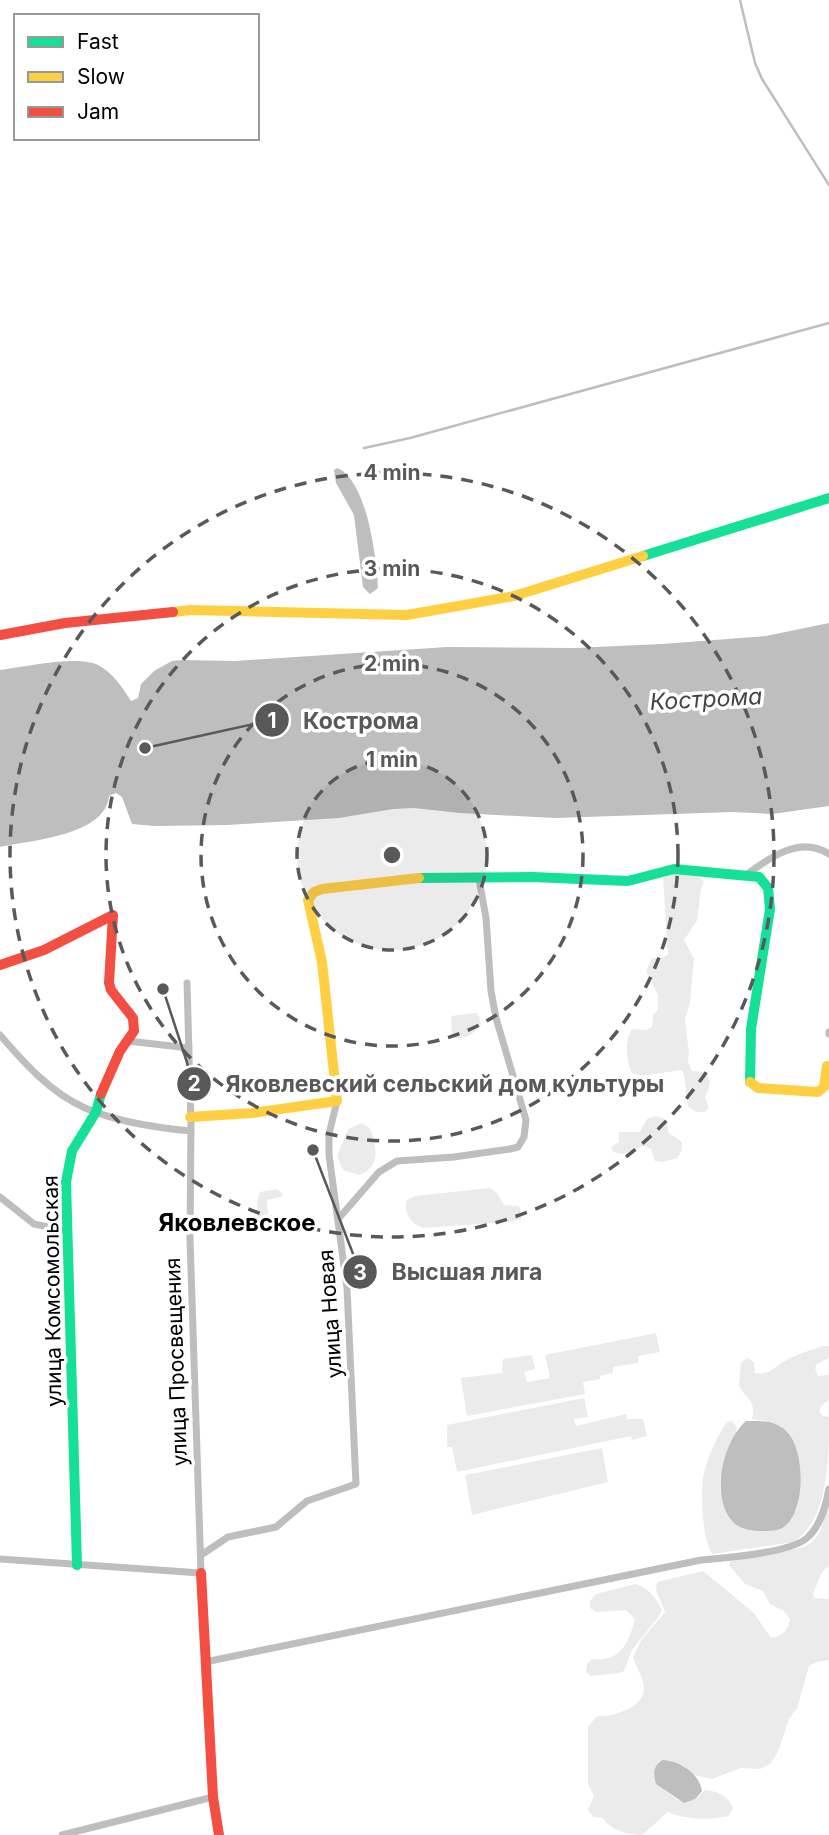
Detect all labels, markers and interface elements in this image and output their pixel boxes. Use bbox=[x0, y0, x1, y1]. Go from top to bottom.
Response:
legend bbox=[14, 14, 259, 140]
text: Fast bbox=[77, 29, 119, 54]
text: Slow bbox=[77, 64, 125, 89]
text: Jam bbox=[77, 99, 119, 124]
text: 4 min bbox=[363, 460, 421, 485]
text: 3 min bbox=[364, 556, 420, 581]
text: 2 min bbox=[364, 651, 420, 676]
water label: Кострома bbox=[649, 682, 763, 716]
callout: Кострома bbox=[254, 698, 433, 742]
text: Кострома bbox=[303, 707, 419, 735]
text: 1 bbox=[267, 708, 277, 733]
text: 1 min bbox=[366, 747, 418, 772]
centre of rings bbox=[380, 843, 404, 867]
callout: Яковлевский сельский дом культуры bbox=[176, 1062, 678, 1106]
text: Яковлевский сельский дом культуры bbox=[226, 1070, 664, 1098]
text: 2 bbox=[187, 1071, 201, 1096]
street label: улица Комсомольская bbox=[37, 1175, 67, 1407]
district label: Яковлевское bbox=[159, 1208, 316, 1237]
street label: улица Новая bbox=[313, 1249, 347, 1379]
callout: Высшая лига bbox=[343, 1250, 557, 1294]
street label: улица Просвещения bbox=[160, 1257, 192, 1467]
text: Высшая лига bbox=[392, 1258, 542, 1286]
text: 3 bbox=[353, 1260, 367, 1285]

